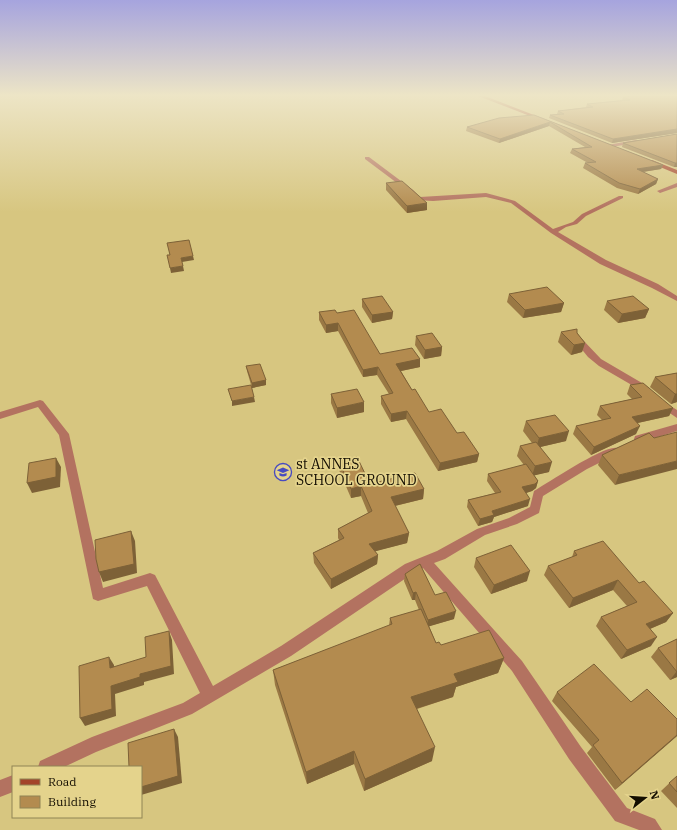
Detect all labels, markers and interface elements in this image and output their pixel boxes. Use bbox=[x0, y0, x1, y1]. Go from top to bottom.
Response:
place label: st ANNES SCHOOL GROUND bbox=[296, 455, 417, 489]
school or university icon: st ANNES SCHOOL GROUND bbox=[273, 462, 293, 482]
legend bbox=[12, 766, 142, 818]
text: Road bbox=[48, 774, 77, 789]
north arrow bbox=[625, 778, 665, 818]
text: N bbox=[647, 789, 663, 802]
text: Building bbox=[48, 794, 96, 809]

